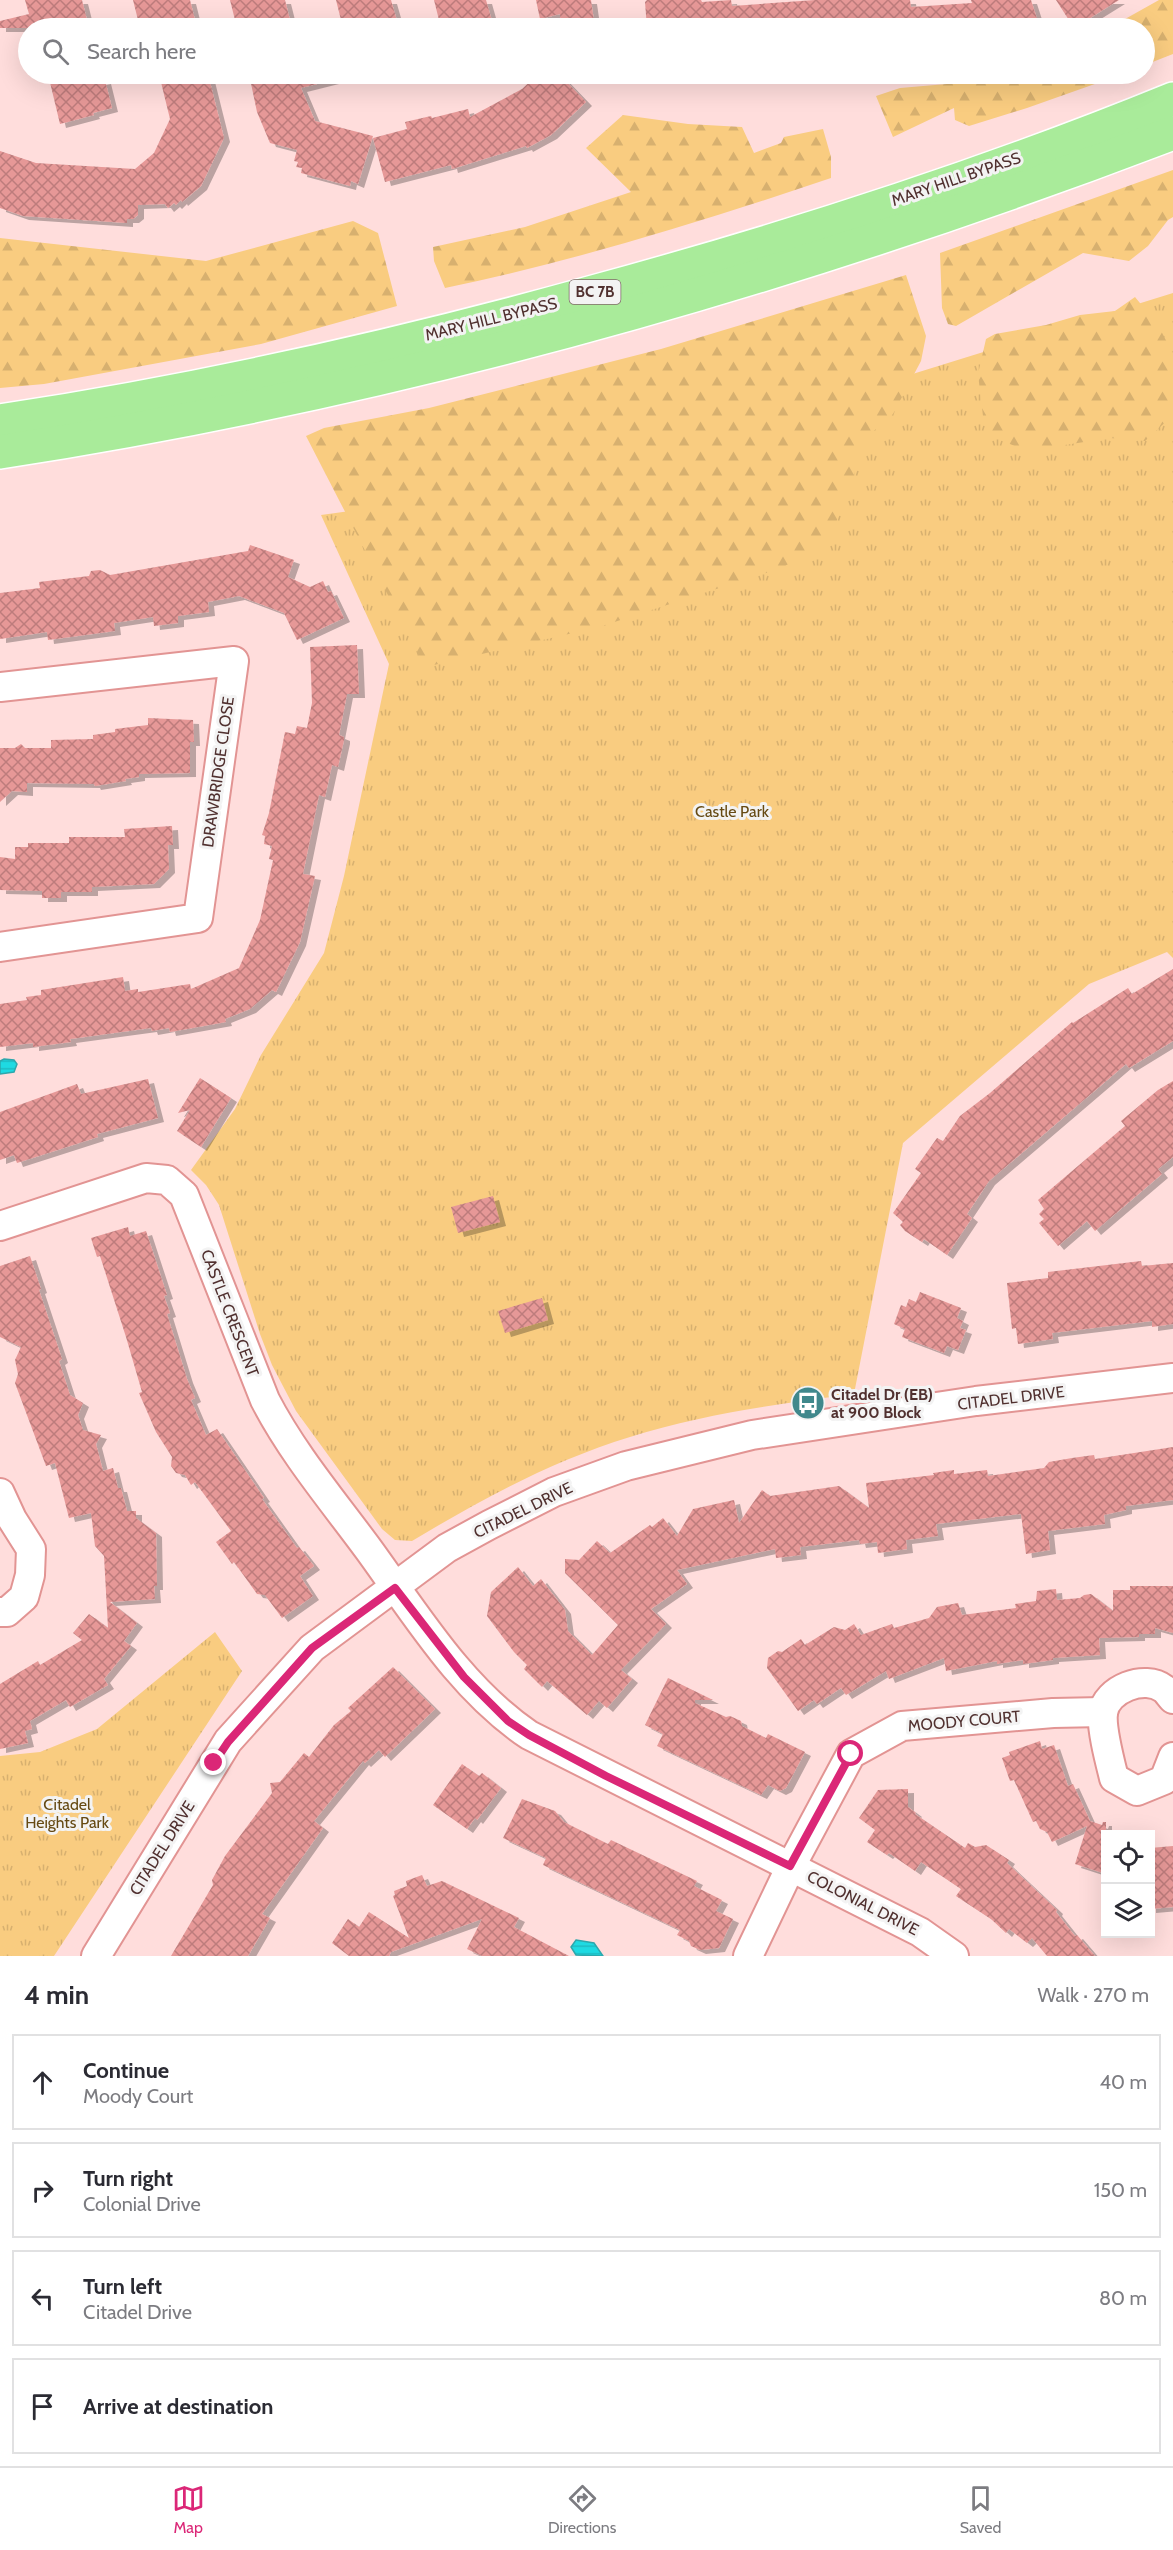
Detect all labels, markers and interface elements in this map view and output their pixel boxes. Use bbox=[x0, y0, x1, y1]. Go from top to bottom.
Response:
search box bbox=[18, 18, 1155, 84]
icon: search bbox=[39, 35, 72, 68]
text: Search here bbox=[87, 38, 196, 65]
street label: MARY HILL BYPASS bbox=[889, 148, 1023, 210]
road number: BC 7B bbox=[570, 280, 620, 304]
street label: MARY HILL BYPASS bbox=[423, 293, 559, 345]
street label: DRAWBRIDGE CLOSE bbox=[198, 695, 238, 848]
park label: Castle Park bbox=[695, 802, 770, 821]
street label: CASTLE CRESCENT bbox=[197, 1247, 263, 1380]
street label: CITADEL DRIVE bbox=[956, 1382, 1066, 1414]
bus stop icon: Citadel Dr (EB) at 900 Block bbox=[790, 1385, 826, 1421]
place label: Citadel Dr (EB) at 900 Block bbox=[831, 1385, 933, 1422]
street label: CITADEL DRIVE bbox=[470, 1478, 576, 1542]
street label: MOODY COURT bbox=[907, 1707, 1022, 1735]
route start bbox=[837, 1740, 863, 1766]
route end bbox=[200, 1749, 226, 1775]
park label: Citadel Heights Park bbox=[25, 1795, 110, 1832]
street label: CITADEL DRIVE bbox=[125, 1797, 199, 1899]
map controls bbox=[1101, 1830, 1155, 1938]
button: locate bbox=[1101, 1830, 1155, 1884]
street label: COLONIAL DRIVE bbox=[804, 1867, 922, 1939]
button: layers bbox=[1101, 1884, 1155, 1938]
text: 4 min bbox=[24, 1979, 89, 2011]
text: Walk · 270 m bbox=[1037, 1983, 1149, 2007]
text: Continue bbox=[83, 2057, 169, 2084]
icon: ahead bbox=[26, 2066, 59, 2099]
text: 40 m bbox=[1099, 2070, 1147, 2094]
text: Moody Court bbox=[83, 2084, 193, 2108]
text: Turn right bbox=[83, 2165, 173, 2192]
icon: right bbox=[26, 2174, 59, 2207]
text: 150 m bbox=[1094, 2178, 1147, 2202]
text: Colonial Drive bbox=[83, 2192, 201, 2216]
text: Turn left bbox=[83, 2273, 162, 2300]
icon: left bbox=[26, 2282, 59, 2315]
text: 80 m bbox=[1099, 2286, 1147, 2310]
text: Citadel Drive bbox=[83, 2300, 192, 2324]
icon: arrive bbox=[26, 2390, 59, 2423]
text: Arrive at destination bbox=[83, 2393, 273, 2420]
tab: Map bbox=[172, 2482, 205, 2537]
tab: Directions bbox=[548, 2482, 616, 2537]
tab: Saved bbox=[960, 2482, 1001, 2537]

